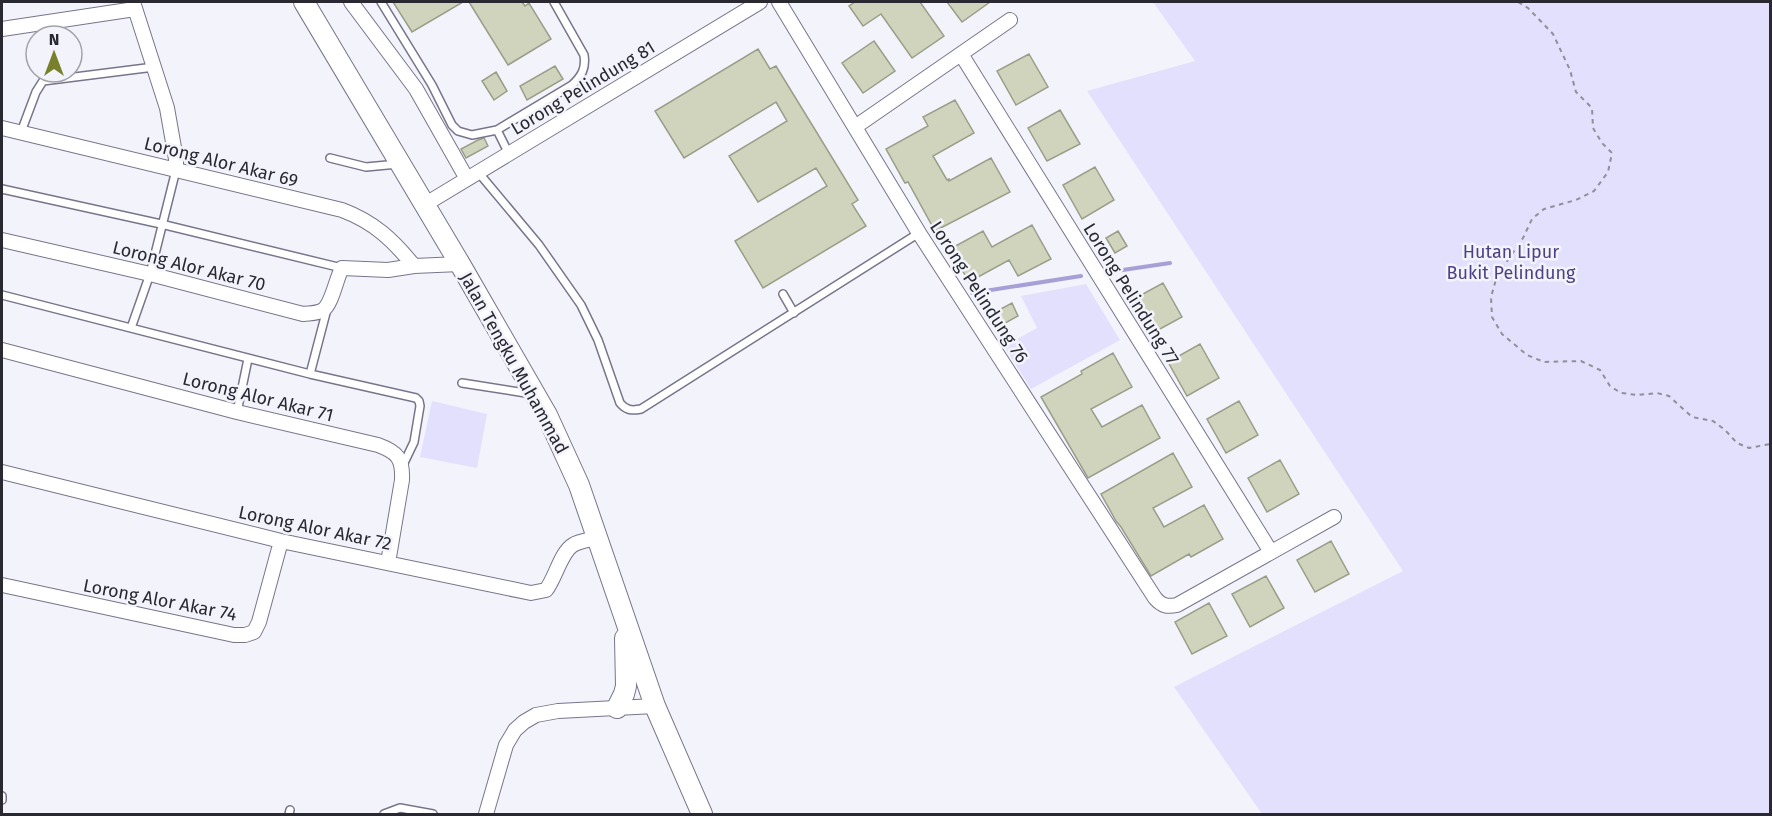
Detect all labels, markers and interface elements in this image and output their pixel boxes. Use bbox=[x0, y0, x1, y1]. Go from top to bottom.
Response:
north arrow bbox=[24, 24, 84, 84]
text: N bbox=[49, 30, 59, 49]
street label: Lorong Pelindung 81 bbox=[507, 36, 659, 140]
street label: Lorong Alor Akar 69 bbox=[142, 132, 300, 192]
street label: Lorong Pelindung 76 bbox=[925, 217, 1033, 367]
street label: Lorong Pelindung 77 bbox=[1078, 219, 1184, 369]
street label: Lorong Alor Akar 70 bbox=[110, 236, 268, 296]
park label: Hutan Lipur Bukit Pelindung bbox=[1447, 241, 1576, 284]
street label: Jalan Tengku Muhammad bbox=[455, 268, 573, 458]
street label: Lorong Alor Akar 71 bbox=[180, 368, 336, 426]
street label: Lorong Alor Akar 72 bbox=[237, 501, 394, 555]
street label: Lorong Alor Akar 74 bbox=[81, 574, 239, 626]

